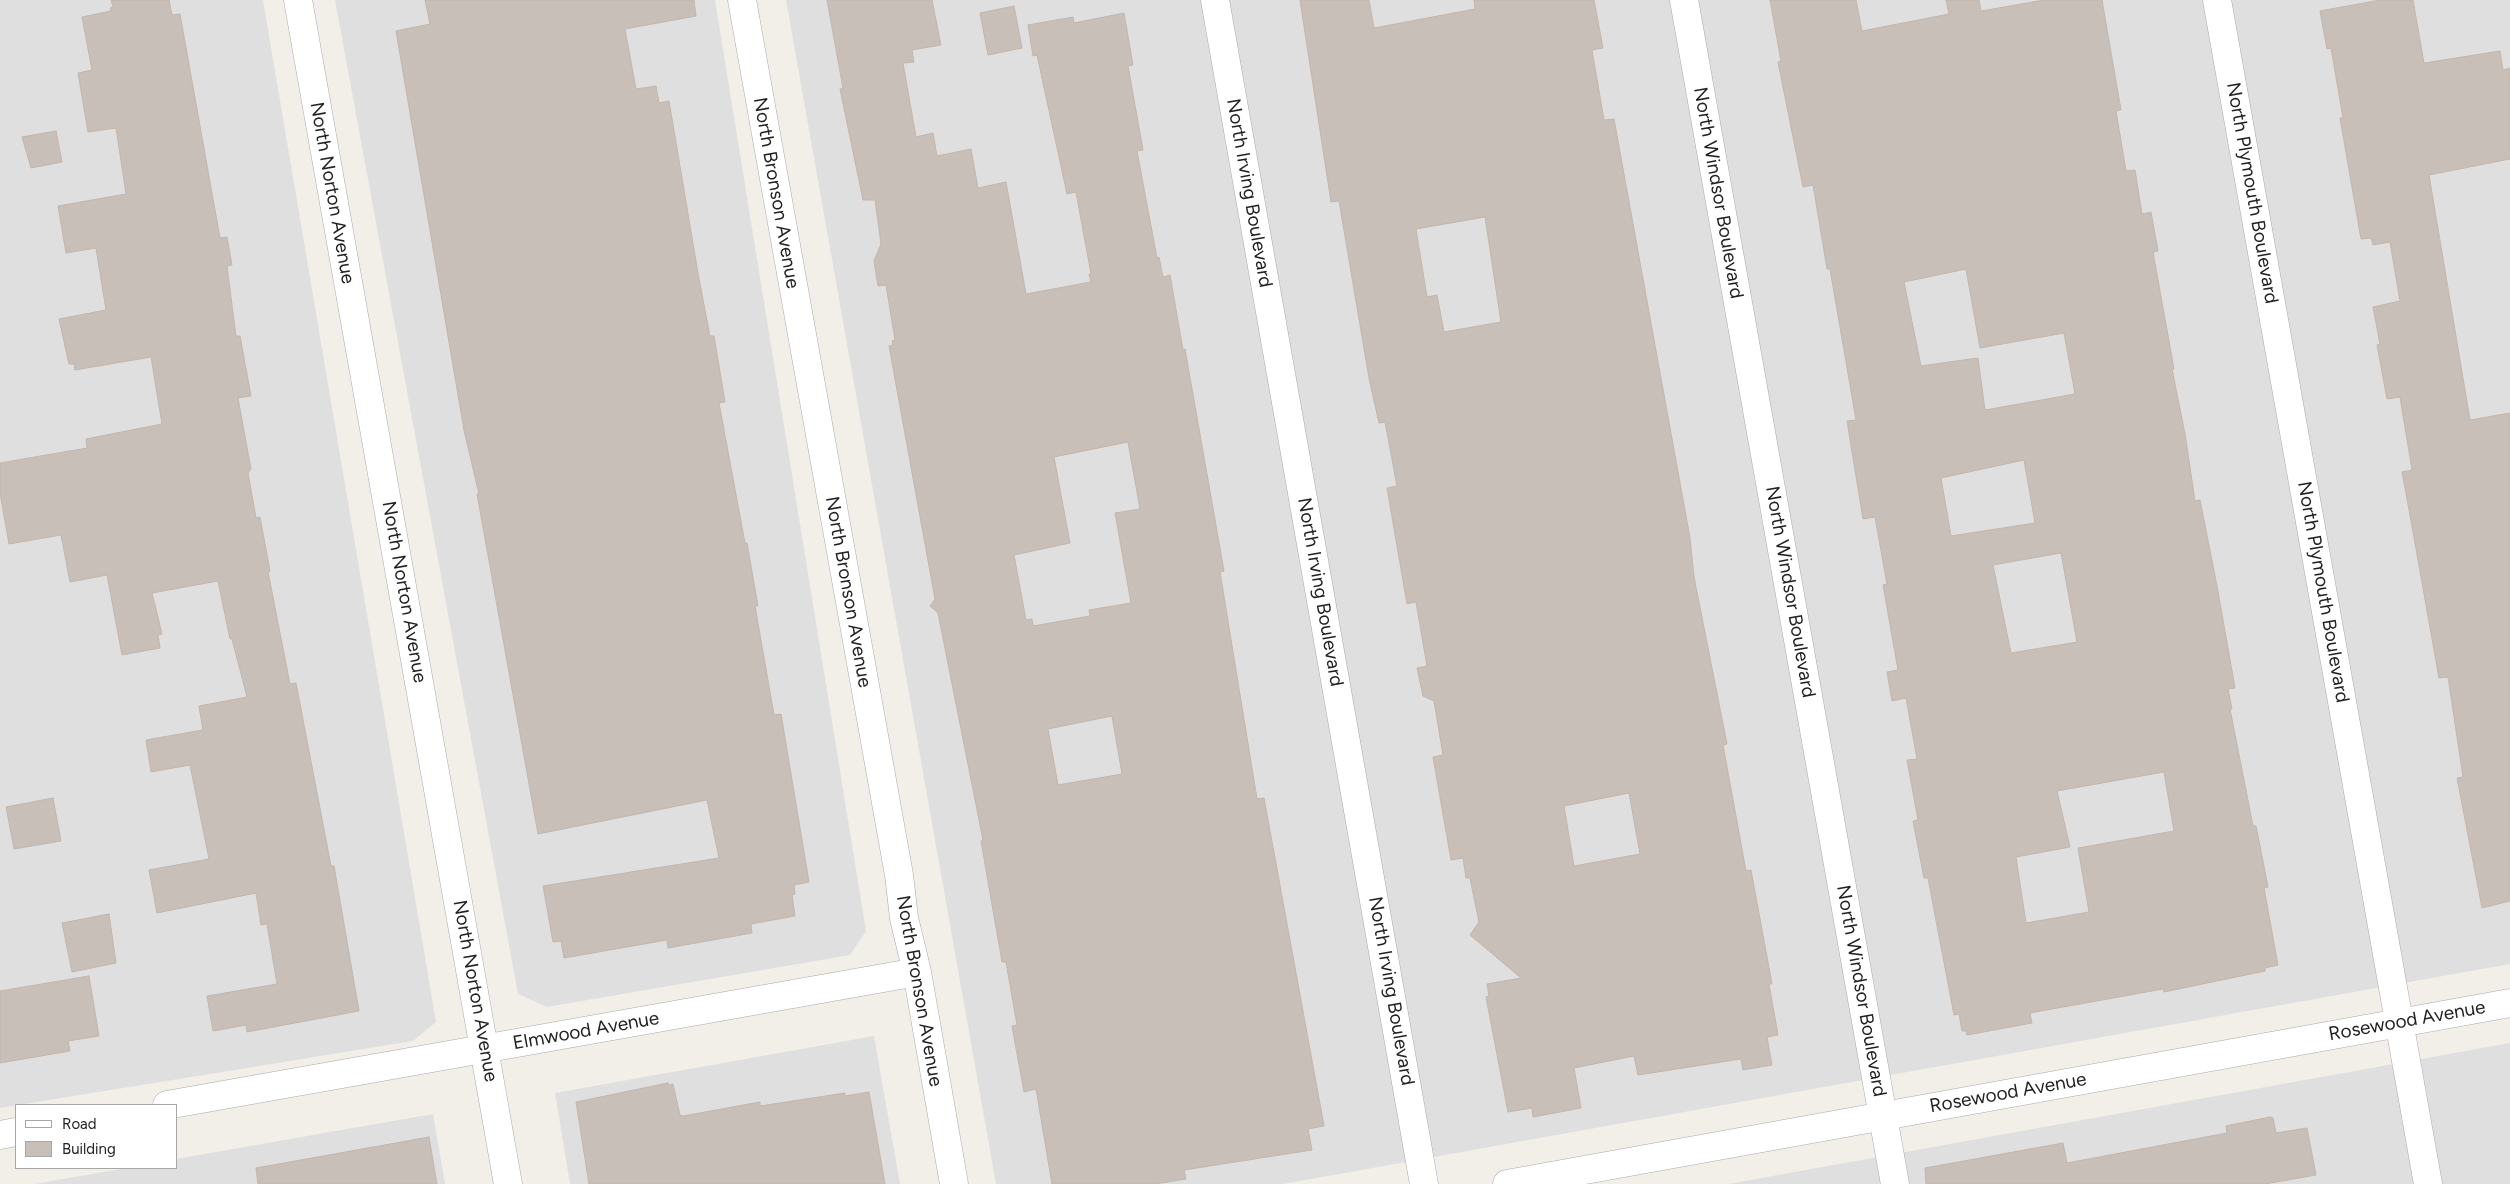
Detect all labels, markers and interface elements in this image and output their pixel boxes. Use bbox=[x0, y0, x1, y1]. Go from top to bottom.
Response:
street label: North Plymouth Boulevard bbox=[2221, 80, 2283, 306]
street label: North Windsor Boulevard bbox=[1688, 85, 1748, 301]
street label: North Bronson Avenue bbox=[748, 96, 804, 290]
street label: North Irving Boulevard bbox=[1221, 97, 1277, 289]
street label: North Norton Avenue bbox=[305, 100, 359, 286]
street label: North Plymouth Boulevard bbox=[2292, 479, 2354, 705]
street label: North Windsor Boulevard bbox=[1760, 484, 1820, 700]
street label: North Bronson Avenue bbox=[820, 495, 876, 689]
street label: North Irving Boulevard bbox=[1292, 496, 1348, 688]
street label: North Norton Avenue bbox=[377, 499, 431, 685]
street label: North Windsor Boulevard bbox=[1831, 883, 1891, 1099]
street label: North Bronson Avenue bbox=[891, 894, 947, 1088]
street label: North Irving Boulevard bbox=[1363, 895, 1419, 1087]
street label: North Norton Avenue bbox=[448, 898, 502, 1084]
street label: Rosewood Avenue bbox=[2327, 996, 2487, 1046]
street label: Elmwood Avenue bbox=[511, 1007, 661, 1055]
street label: Rosewood Avenue bbox=[1928, 1068, 2088, 1118]
legend bbox=[15, 1104, 178, 1169]
text: Road bbox=[62, 1115, 97, 1133]
text: Building bbox=[62, 1140, 116, 1158]

